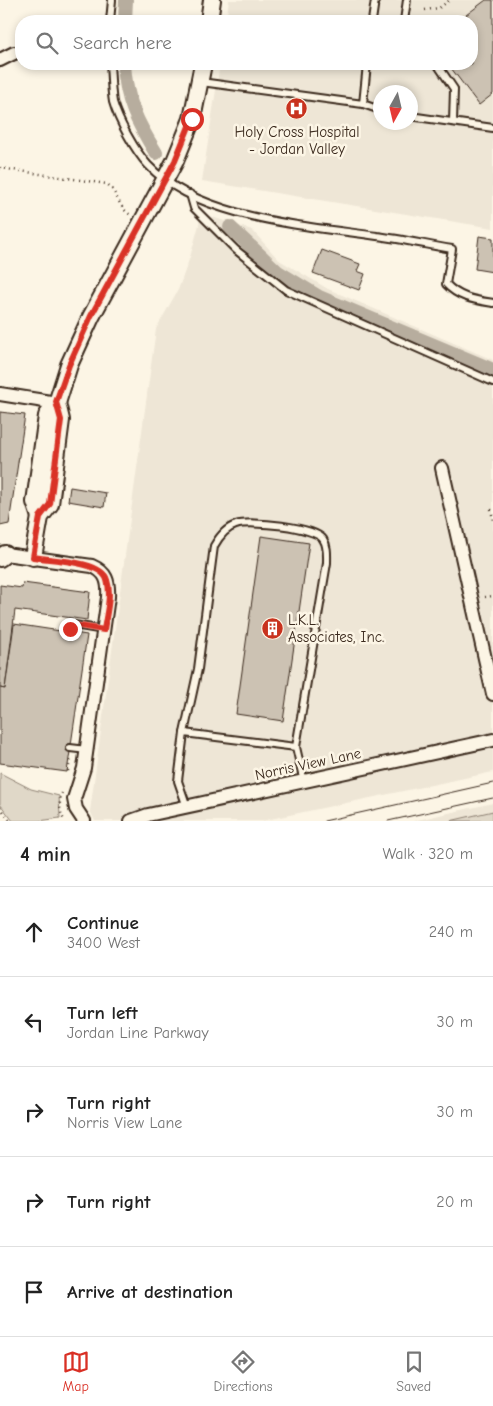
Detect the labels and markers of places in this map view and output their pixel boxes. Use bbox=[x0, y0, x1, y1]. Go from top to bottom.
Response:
hospital icon: Holy Cross Hospital - Jordan Valley bbox=[285, 97, 309, 121]
place label: Holy Cross Hospital - Jordan Valley bbox=[234, 123, 360, 158]
place label: L.K.L. Associates, Inc. bbox=[288, 611, 384, 646]
building icon: L.K.L. Associates, Inc. bbox=[260, 617, 284, 641]

